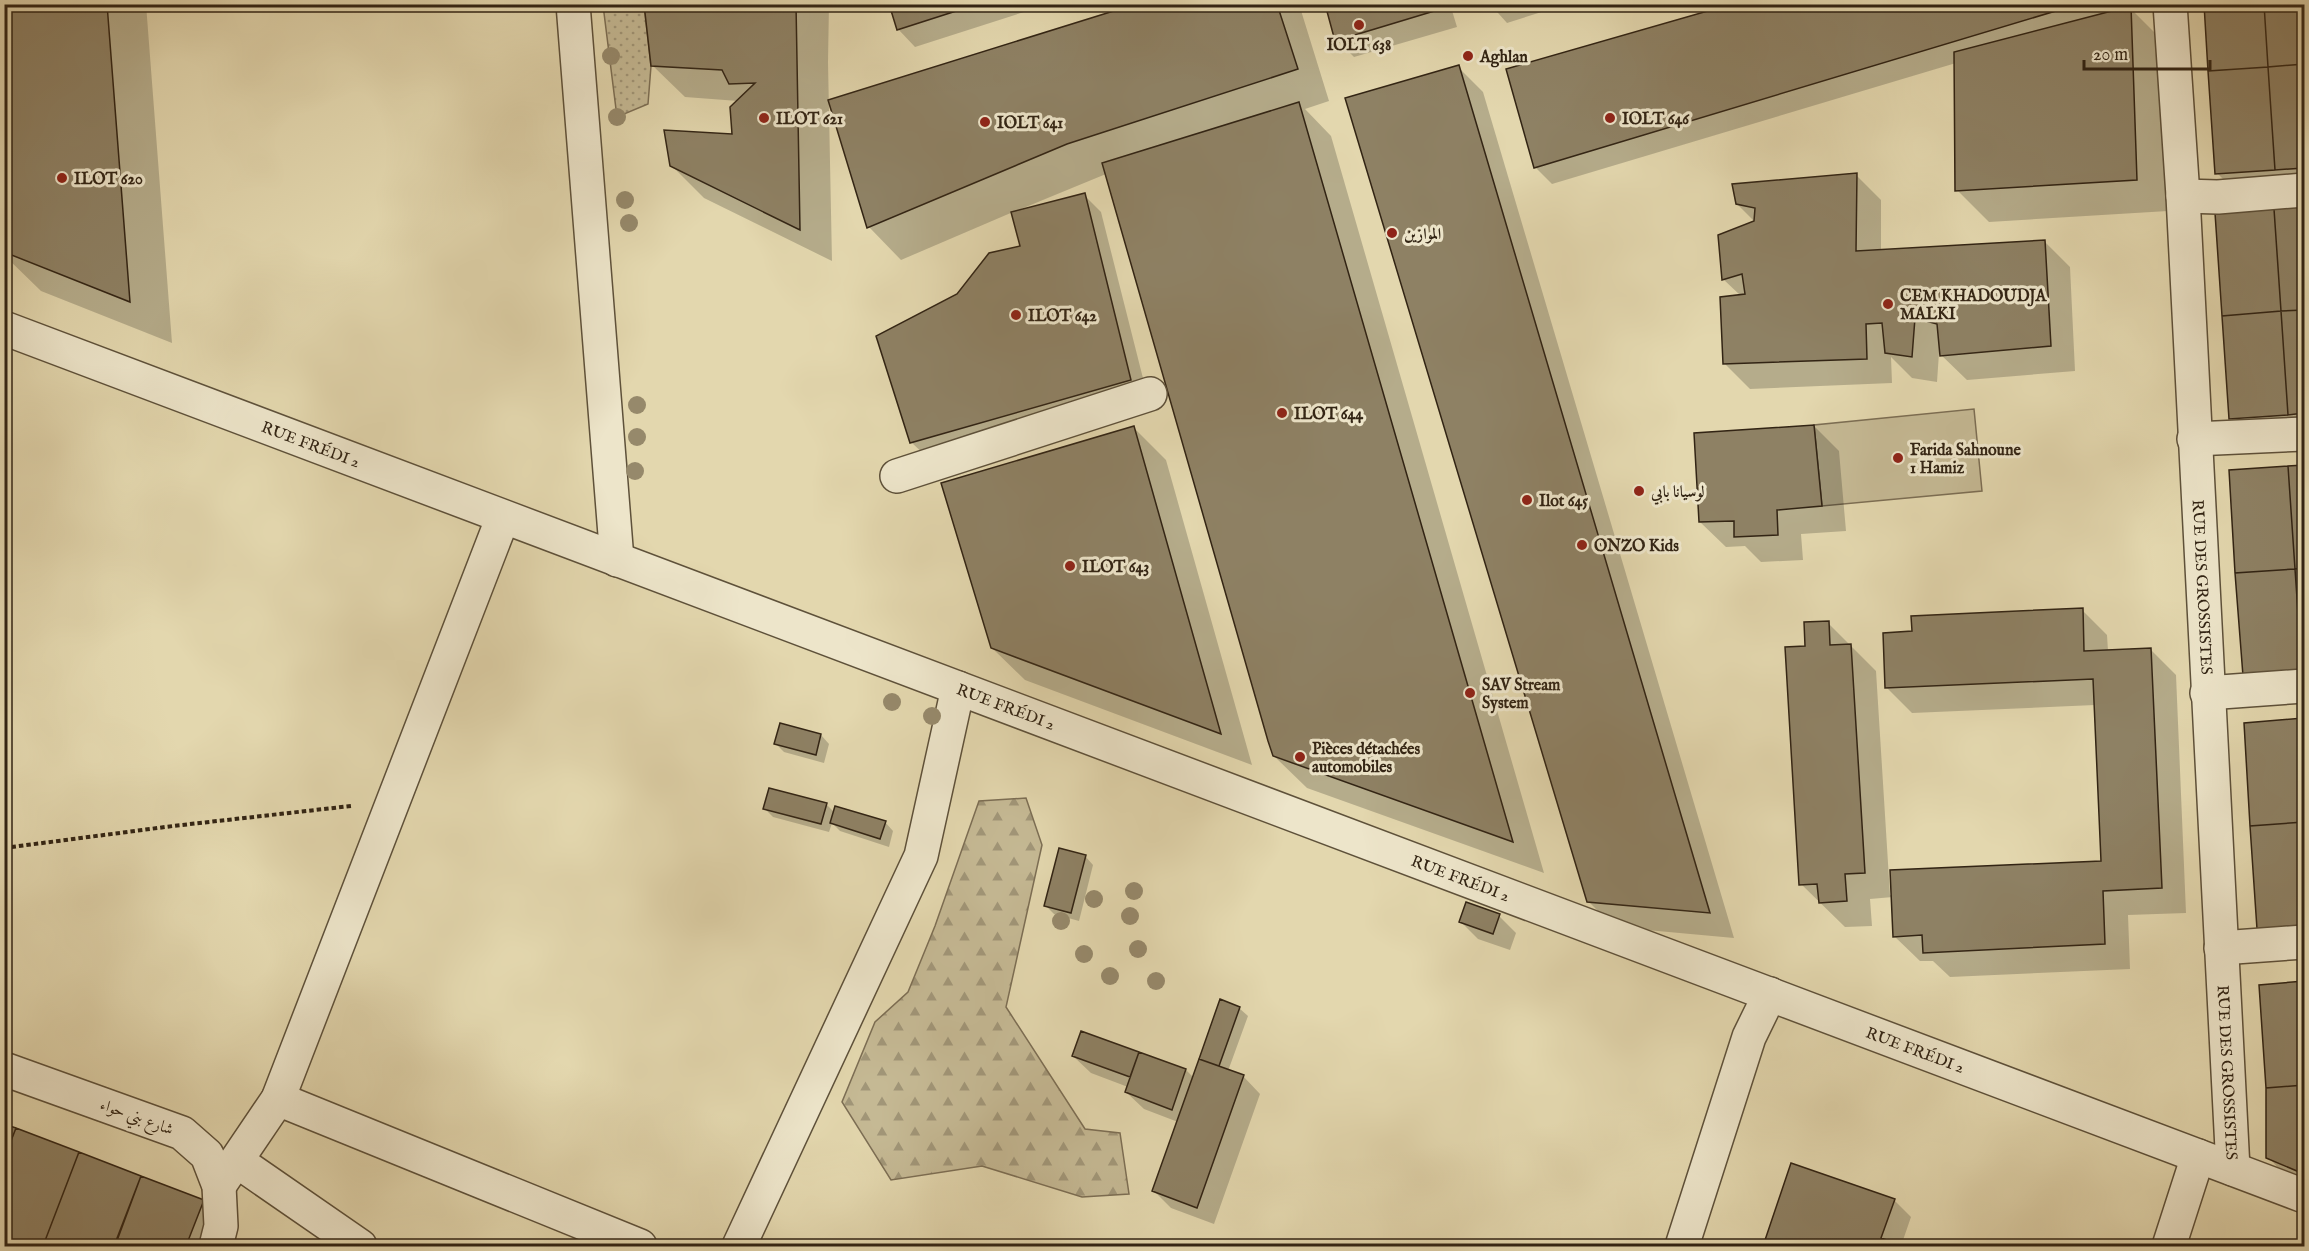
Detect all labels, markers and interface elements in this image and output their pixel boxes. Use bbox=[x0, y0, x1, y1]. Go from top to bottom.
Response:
marker: IOLT 638 bbox=[1352, 18, 1366, 32]
scale bar bbox=[2084, 33, 2210, 71]
place label: IOLT 638 bbox=[1327, 36, 1391, 56]
text: 20 m bbox=[2093, 44, 2128, 67]
place label: Aghlan bbox=[1479, 48, 1528, 68]
marker: Aghlan bbox=[1461, 49, 1475, 63]
place label: ILOT 621 bbox=[776, 110, 843, 130]
place label: IOLT 646 bbox=[1622, 110, 1690, 130]
marker: ILOT 621 bbox=[757, 111, 771, 125]
marker: IOLT 646 bbox=[1603, 111, 1617, 125]
place label: IOLT 641 bbox=[997, 114, 1063, 134]
marker: IOLT 641 bbox=[978, 115, 992, 129]
place label: ILOT 620 bbox=[74, 170, 143, 190]
marker: ILOT 620 bbox=[55, 171, 69, 185]
place label: الموازين bbox=[1404, 225, 1441, 245]
marker: الموازين bbox=[1385, 226, 1399, 240]
place label: CEM KHADOUDJA MALKI bbox=[1900, 287, 2047, 325]
marker: CEM KHADOUDJA MALKI bbox=[1881, 297, 1895, 311]
place label: ILOT 642 bbox=[1028, 307, 1097, 327]
marker: ILOT 642 bbox=[1009, 308, 1023, 322]
place label: ILOT 644 bbox=[1294, 405, 1364, 425]
marker: ILOT 644 bbox=[1275, 406, 1289, 420]
street label: RUE FRÉDI 2 bbox=[258, 418, 362, 473]
place label: Farida Sahnoune 1 Hamiz bbox=[1910, 441, 2021, 479]
marker: Farida Sahnoune 1 Hamiz bbox=[1891, 451, 1905, 465]
place label: لوسيانا بابي bbox=[1650, 483, 1705, 505]
marker: لوسيانا بابي bbox=[1632, 484, 1646, 498]
place label: Ilot 645 bbox=[1539, 492, 1588, 512]
marker: Ilot 645 bbox=[1520, 493, 1534, 507]
street label: RUE DES GROSSISTES bbox=[2187, 499, 2216, 675]
place label: ONZO Kids bbox=[1594, 537, 1679, 557]
marker: ONZO Kids bbox=[1575, 538, 1589, 552]
place label: ILOT 643 bbox=[1082, 558, 1149, 578]
marker: ILOT 643 bbox=[1063, 559, 1077, 573]
place label: SAV Stream System bbox=[1482, 676, 1561, 714]
street label: RUE FRÉDI 2 bbox=[953, 680, 1057, 736]
marker: SAV Stream System bbox=[1463, 686, 1477, 700]
place label: Pièces détachées automobiles bbox=[1312, 740, 1420, 778]
marker: Pièces détachées automobiles bbox=[1293, 750, 1307, 764]
street label: RUE FRÉDI 2 bbox=[1408, 852, 1512, 907]
street label: RUE DES GROSSISTES bbox=[2212, 984, 2241, 1161]
street label: RUE FRÉDI 2 bbox=[1863, 1024, 1967, 1079]
street label: شارع بني حواء bbox=[96, 1095, 176, 1143]

